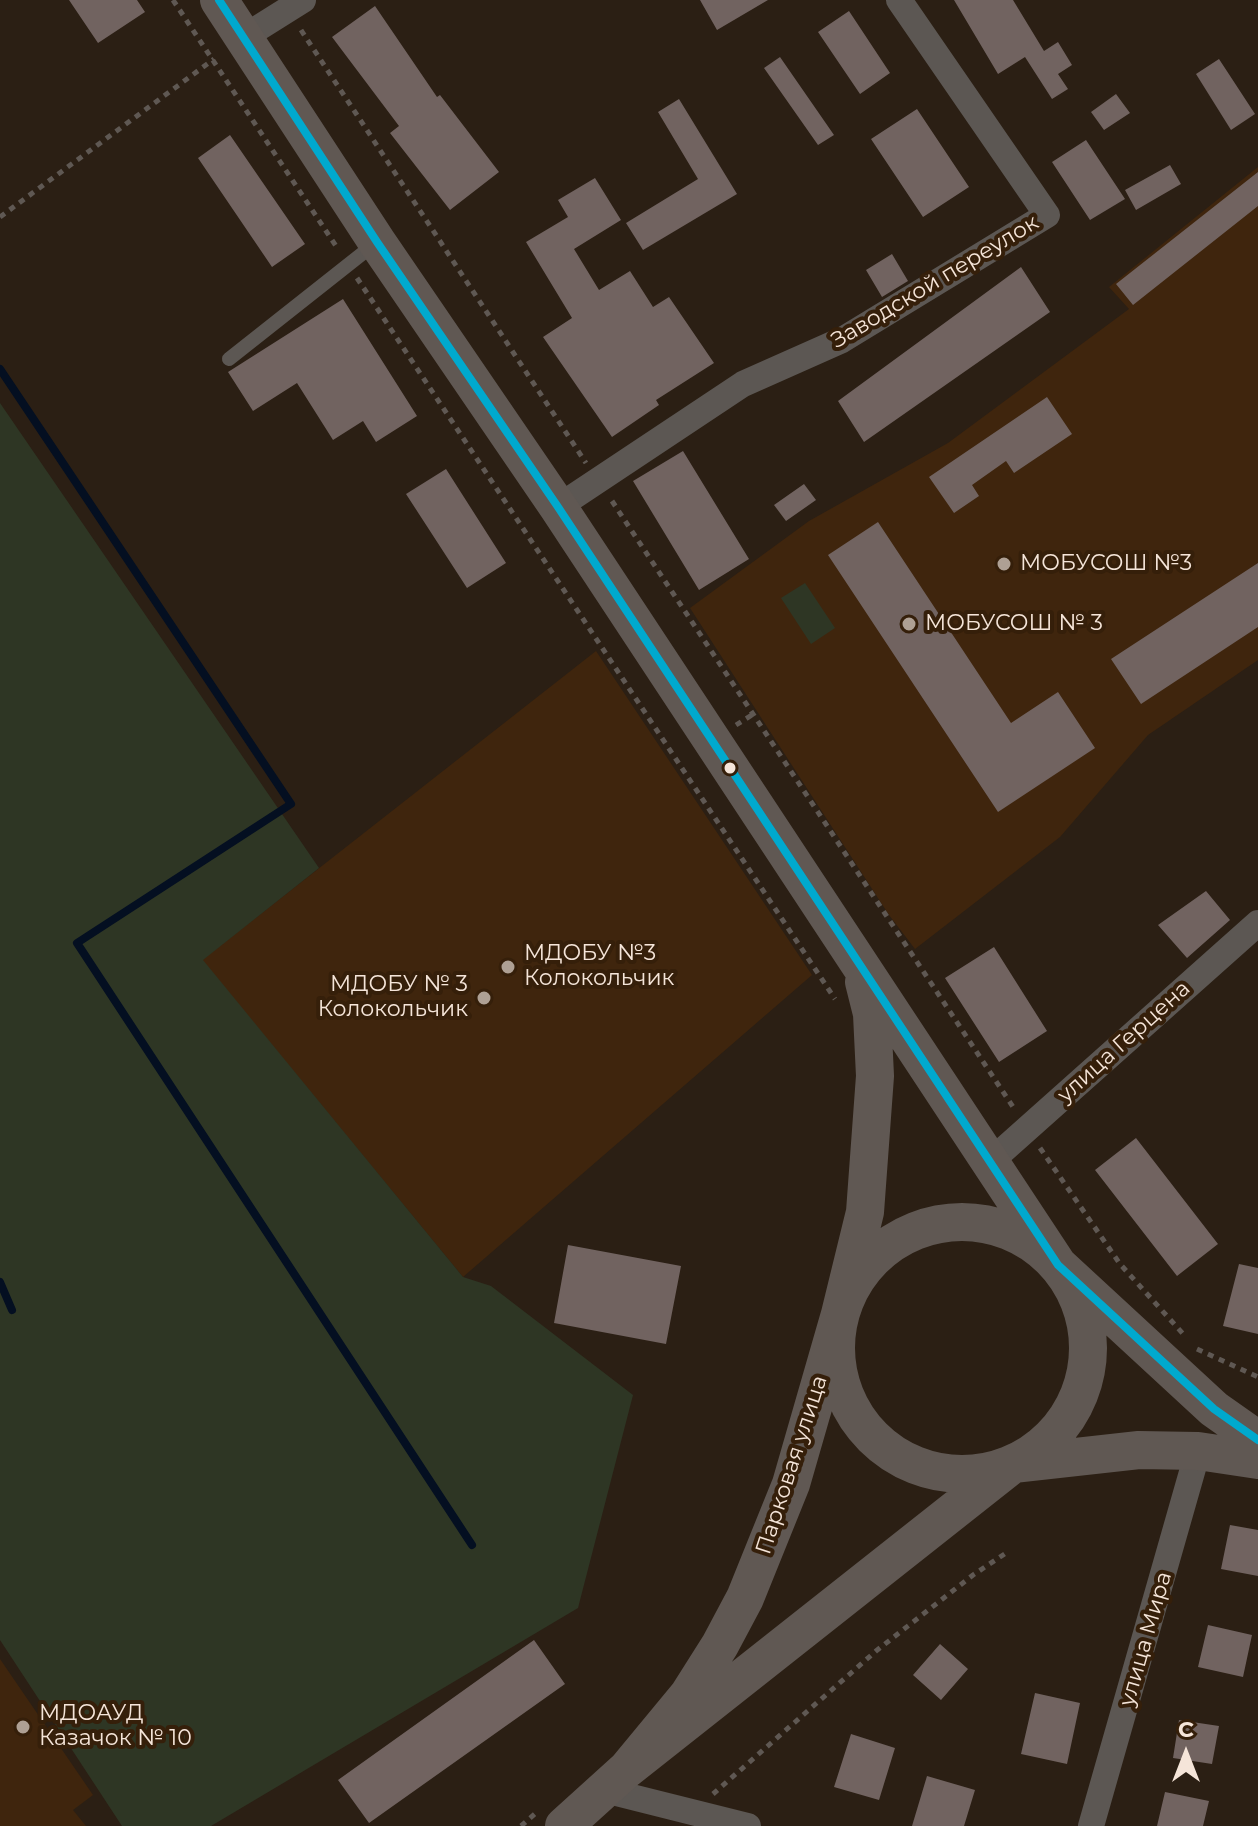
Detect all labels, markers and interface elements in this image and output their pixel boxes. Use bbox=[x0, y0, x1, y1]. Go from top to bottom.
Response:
street label: Заводской переулок bbox=[827, 210, 1043, 354]
place label: МОБУСОШ №3 bbox=[1020, 551, 1192, 577]
marker: МОБУСОШ №3 bbox=[995, 555, 1013, 573]
place label: МОБУСОШ № 3 bbox=[925, 611, 1103, 637]
marker: МОБУСОШ № 3 bbox=[900, 615, 918, 633]
unlabelled marker bbox=[722, 760, 738, 776]
place label: МДОБУ №3 Колокольчик bbox=[524, 941, 674, 992]
marker: МДОБУ №3 Колокольчик bbox=[499, 958, 517, 976]
place label: МДОБУ № 3 Колокольчик bbox=[318, 972, 468, 1024]
street label: улица Герцена bbox=[1052, 976, 1196, 1108]
marker: МДОБУ № 3 Колокольчик bbox=[475, 989, 493, 1007]
street label: Парковая улица bbox=[751, 1372, 833, 1558]
street label: улица Мира bbox=[1114, 1569, 1178, 1709]
place label: МДОАУД Казачок № 10 bbox=[39, 1701, 192, 1752]
north arrow bbox=[1146, 1714, 1226, 1794]
text: С bbox=[1178, 1716, 1194, 1743]
marker: МДОАУД Казачок № 10 bbox=[14, 1718, 32, 1736]

